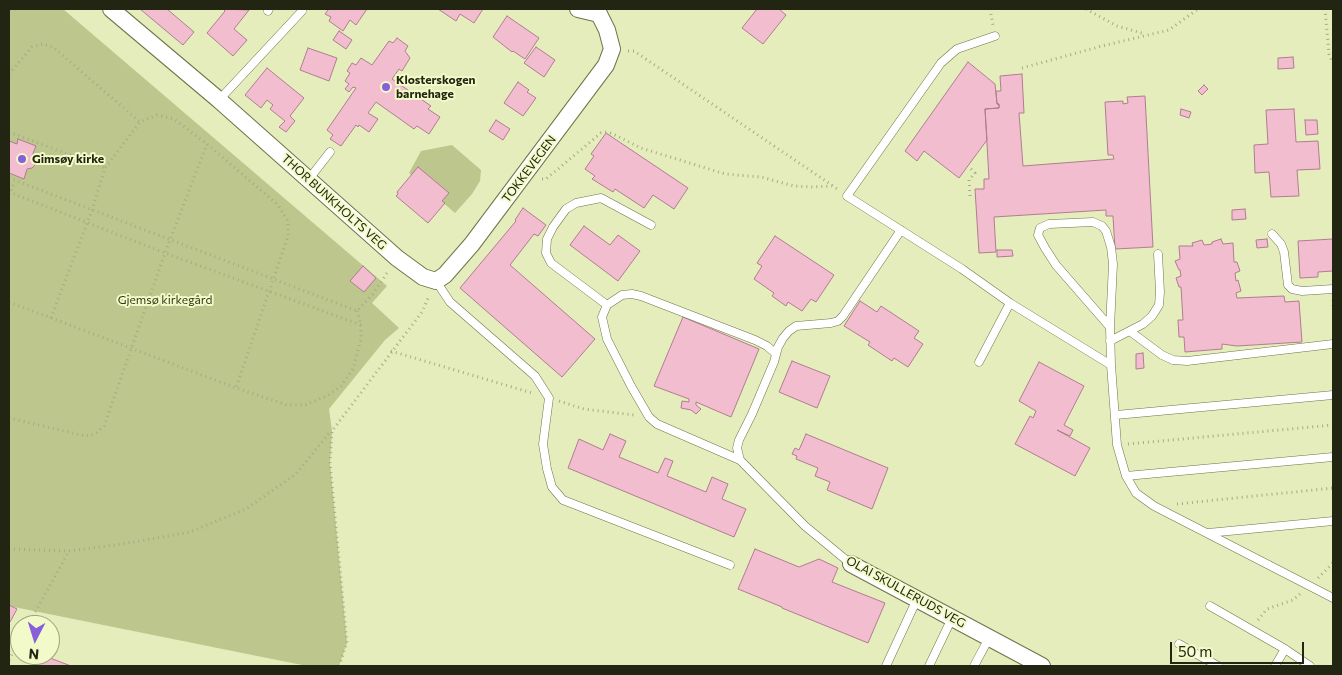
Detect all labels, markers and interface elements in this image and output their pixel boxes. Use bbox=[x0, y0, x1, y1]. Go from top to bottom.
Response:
place label: Klosterskogen barnehage bbox=[396, 73, 475, 101]
marker: Klosterskogen barnehage bbox=[380, 81, 392, 93]
street label: TOKKEVEGEN bbox=[499, 132, 559, 206]
street label: THOR BUNKHOLTS VEG bbox=[279, 151, 389, 253]
place label: Gimsøy kirke bbox=[32, 152, 104, 166]
marker: Gimsøy kirke bbox=[16, 153, 28, 165]
park label: Gjemsø kirkegård bbox=[118, 293, 212, 307]
street label: OLAI SKULLERUDS VEG bbox=[844, 553, 968, 631]
north arrow bbox=[10, 615, 60, 665]
scale bar bbox=[1172, 632, 1306, 664]
text: 50 m bbox=[1178, 642, 1212, 660]
text: N bbox=[28, 646, 40, 663]

